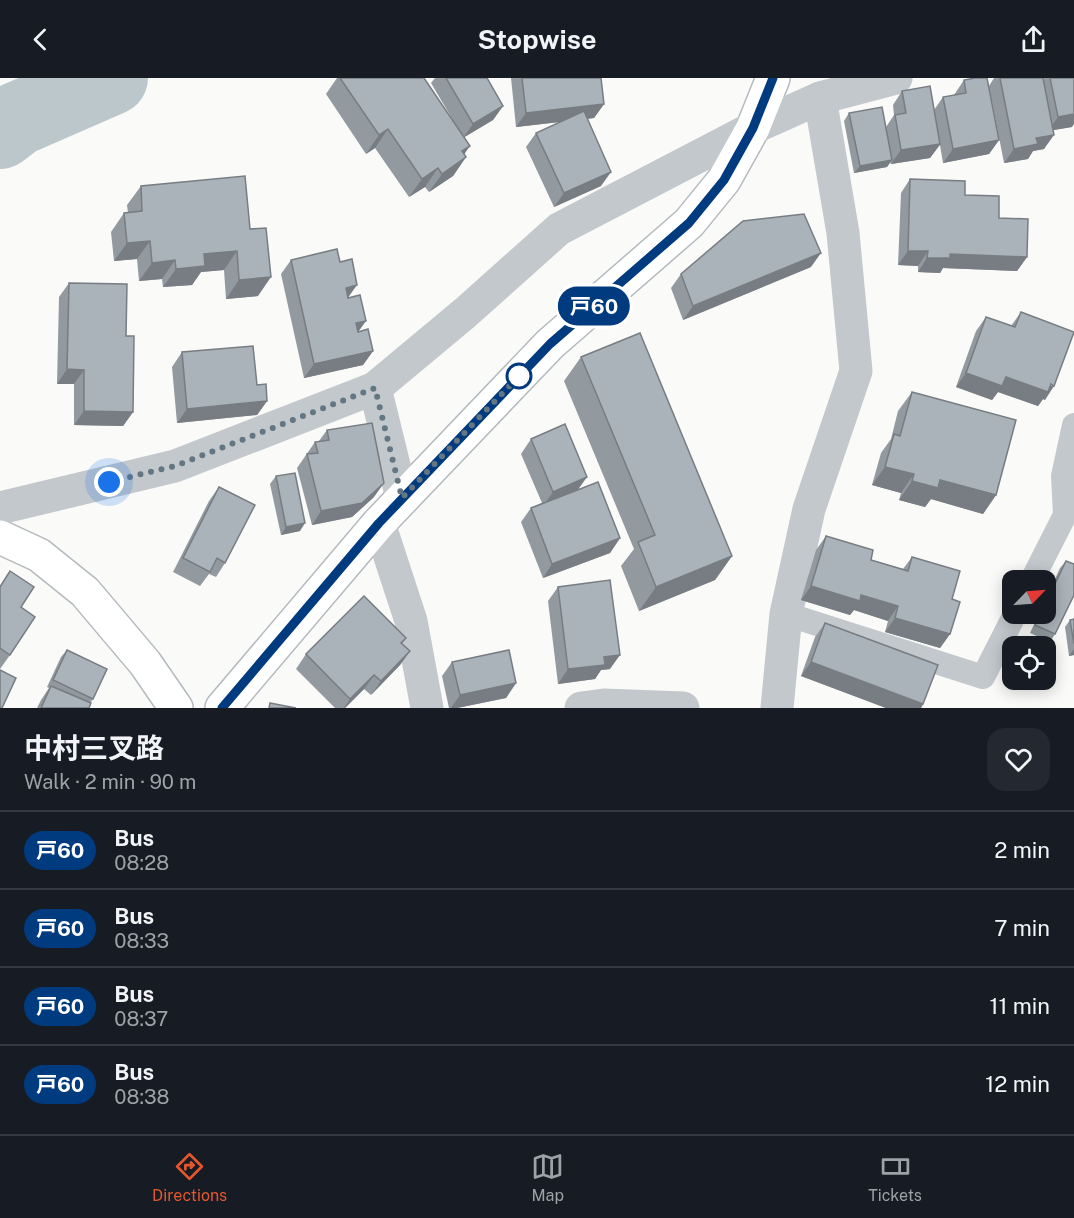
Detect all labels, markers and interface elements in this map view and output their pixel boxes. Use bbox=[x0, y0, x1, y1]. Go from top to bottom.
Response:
icon: back bbox=[24, 23, 57, 56]
text: Stopwise bbox=[478, 23, 596, 55]
icon: share bbox=[1017, 23, 1050, 56]
line badge: 戸60 bbox=[560, 286, 628, 326]
text: 戸60 bbox=[570, 294, 618, 319]
unlabelled marker bbox=[506, 363, 532, 389]
your location bbox=[94, 467, 124, 497]
north arrow bbox=[1002, 570, 1056, 624]
map controls bbox=[1002, 570, 1056, 690]
button: locate bbox=[1002, 636, 1056, 690]
button: heart bbox=[987, 728, 1050, 791]
text: 中村三叉路 bbox=[24, 731, 164, 764]
text: Walk · 2 min · 90 m bbox=[24, 770, 196, 794]
text: Bus bbox=[114, 825, 154, 851]
text: 2 min bbox=[994, 837, 1050, 863]
text: 戸60 bbox=[36, 838, 84, 863]
text: 08:28 bbox=[114, 851, 169, 875]
text: Bus bbox=[114, 903, 154, 929]
text: 7 min bbox=[994, 915, 1050, 941]
text: 戸60 bbox=[36, 916, 84, 941]
text: 08:33 bbox=[114, 929, 169, 953]
text: Bus bbox=[114, 981, 154, 1007]
text: 11 min bbox=[989, 993, 1050, 1019]
text: 戸60 bbox=[36, 994, 84, 1019]
text: 08:37 bbox=[114, 1007, 168, 1031]
text: Bus bbox=[114, 1059, 154, 1085]
text: 12 min bbox=[985, 1071, 1050, 1097]
text: 戸60 bbox=[36, 1072, 84, 1097]
text: 08:38 bbox=[114, 1085, 169, 1109]
tab: Directions bbox=[152, 1150, 227, 1205]
tab: Map bbox=[531, 1150, 564, 1205]
tab: Tickets bbox=[868, 1150, 922, 1205]

